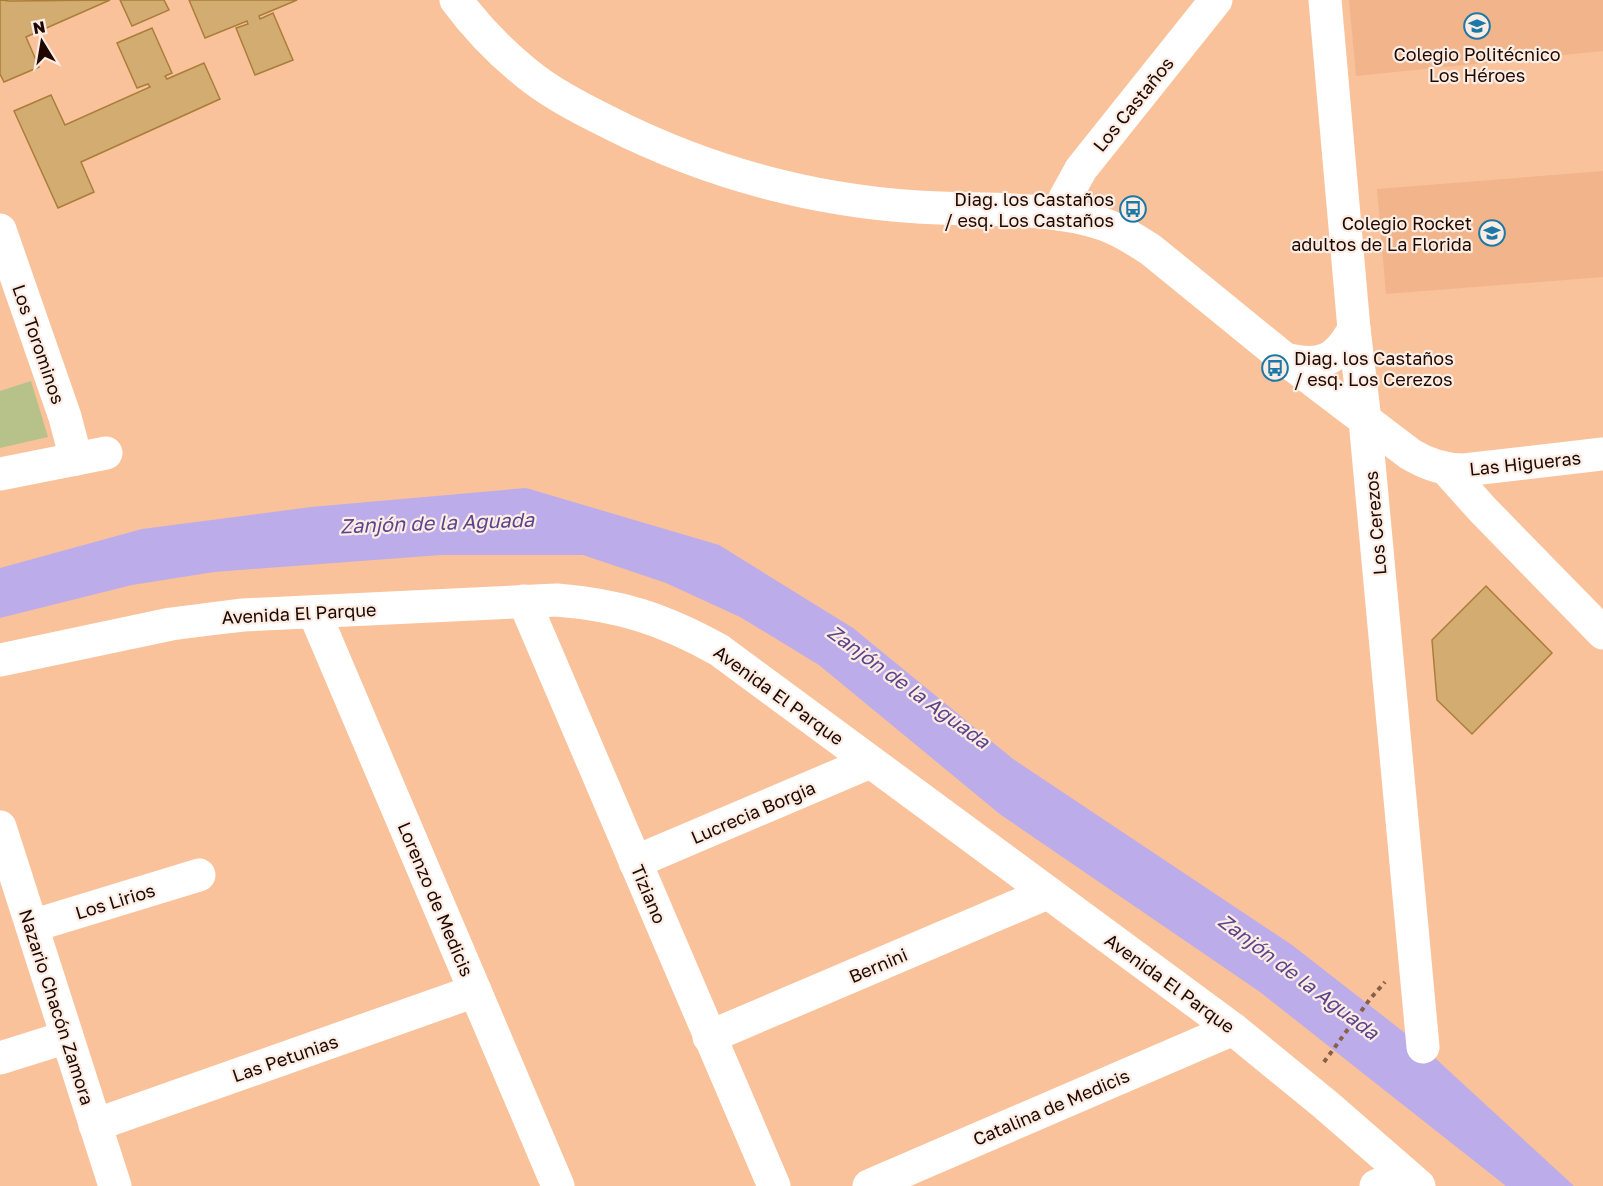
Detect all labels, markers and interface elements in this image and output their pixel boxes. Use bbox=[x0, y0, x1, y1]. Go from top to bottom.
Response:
school or university icon: Colegio Politécnico Los Héroes bbox=[1462, 11, 1492, 41]
north arrow bbox=[12, 12, 72, 72]
text: N bbox=[31, 16, 47, 38]
place label: Colegio Politécnico Los Héroes bbox=[1393, 43, 1561, 86]
street label: Los Castaños bbox=[1088, 52, 1178, 156]
place label: Diag. los Castaños / esq. Los Castaños bbox=[944, 188, 1114, 231]
bus stop icon: Diag. los Castaños / esq. Los Castaños bbox=[1118, 194, 1148, 224]
place label: Colegio Rocket adultos de La Florida bbox=[1291, 212, 1472, 255]
school or university icon: Colegio Rocket adultos de La Florida bbox=[1477, 218, 1507, 248]
street label: Los Torominos bbox=[8, 281, 70, 407]
place label: Diag. los Castaños / esq. Los Cerezos bbox=[1294, 347, 1454, 390]
bus stop icon: Diag. los Castaños / esq. Los Cerezos bbox=[1260, 353, 1290, 383]
street label: Las Higueras bbox=[1468, 446, 1582, 480]
street label: Los Cerezos bbox=[1359, 470, 1391, 576]
water label: Zanjón de la Aguada bbox=[339, 507, 535, 538]
street label: Avenida El Parque bbox=[221, 598, 377, 628]
water label: Zanjón de la Aguada bbox=[823, 619, 995, 754]
street label: Avenida El Parque bbox=[710, 641, 848, 749]
street label: Lucrecia Borgia bbox=[688, 776, 818, 848]
street label: Lorenzo de Medicis bbox=[393, 818, 479, 980]
street label: Tiziano bbox=[627, 861, 671, 927]
street label: Los Lirios bbox=[72, 878, 158, 924]
street label: Nazario Chacón Zamora bbox=[15, 906, 99, 1108]
water label: Zanjón de la Aguada bbox=[1214, 908, 1384, 1045]
street label: Avenida El Parque bbox=[1101, 929, 1239, 1037]
street label: Bernini bbox=[845, 943, 911, 987]
street label: Las Petunias bbox=[229, 1030, 341, 1086]
street label: Catalina de Medicis bbox=[969, 1064, 1133, 1150]

